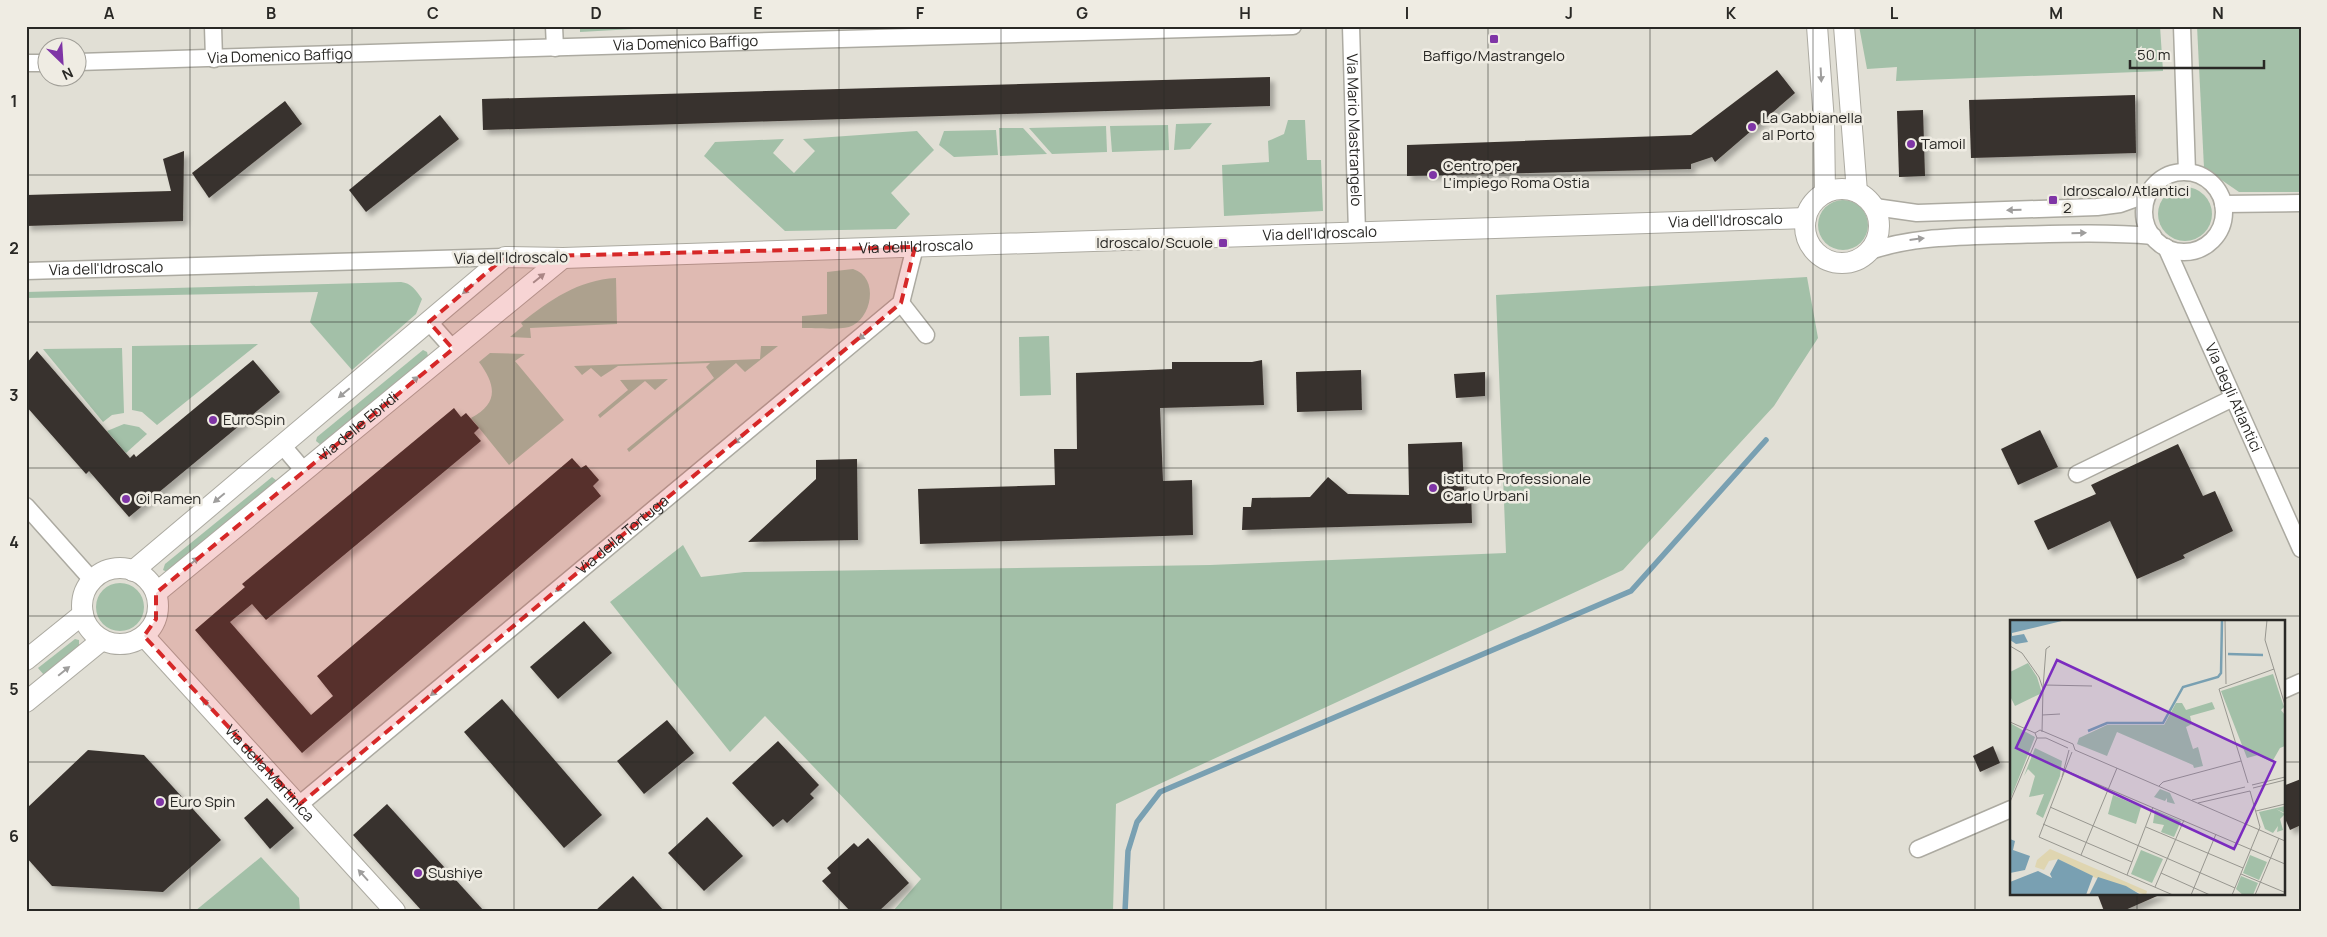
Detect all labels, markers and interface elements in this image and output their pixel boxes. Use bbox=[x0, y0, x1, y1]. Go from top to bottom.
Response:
text: A bbox=[104, 2, 115, 24]
text: B bbox=[266, 2, 276, 24]
text: C bbox=[427, 2, 439, 24]
text: D bbox=[590, 2, 602, 24]
text: E bbox=[753, 2, 763, 24]
text: F bbox=[916, 2, 925, 24]
text: G bbox=[1076, 2, 1088, 24]
text: H bbox=[1239, 2, 1251, 24]
text: I bbox=[1405, 2, 1409, 24]
text: J bbox=[1565, 2, 1573, 24]
text: K bbox=[1726, 2, 1737, 24]
text: L bbox=[1890, 2, 1899, 24]
text: M bbox=[2049, 2, 2063, 24]
text: N bbox=[2212, 2, 2224, 24]
street label: Via Domenico Baffigo bbox=[613, 30, 759, 56]
marker: Baffigo/Mastrangelo bbox=[1488, 33, 1500, 45]
north arrow bbox=[38, 38, 88, 88]
scale bar bbox=[2130, 38, 2263, 70]
street label: Via Domenico Baffigo bbox=[207, 43, 353, 68]
text: 50 m bbox=[2137, 44, 2171, 65]
place label: Baffigo/Mastrangelo bbox=[1423, 45, 1565, 66]
street label: Via Mario Mastrangelo bbox=[1342, 53, 1367, 207]
text: N bbox=[59, 63, 76, 85]
one-way arrow bbox=[1818, 67, 1826, 83]
text: 1 bbox=[10, 90, 18, 112]
place label: La Gabbianella al Porto bbox=[1762, 107, 1862, 145]
marker: La Gabbianella al Porto bbox=[1746, 121, 1758, 133]
place label: Tamoil bbox=[1921, 133, 1966, 154]
marker: Tamoil bbox=[1905, 138, 1917, 150]
place label: Centro per L'impiego Roma Ostia bbox=[1443, 155, 1590, 193]
marker: Centro per L'impiego Roma Ostia bbox=[1427, 169, 1439, 181]
place label: Idroscalo/Atlantici 2 bbox=[2063, 180, 2189, 218]
marker: Idroscalo/Atlantici 2 bbox=[2047, 194, 2059, 206]
one-way arrow bbox=[2006, 206, 2022, 214]
street label: Via dell'Idroscalo bbox=[1668, 208, 1783, 232]
street label: Via dell'Idroscalo bbox=[1262, 221, 1377, 245]
one-way arrow bbox=[2072, 229, 2088, 237]
place label: Idroscalo/Scuole bbox=[1096, 232, 1213, 253]
street label: Via dell'Idroscalo bbox=[858, 234, 974, 258]
one-way arrow bbox=[1909, 235, 1925, 243]
text: 2 bbox=[9, 237, 19, 259]
marker: Idroscalo/Scuole bbox=[1217, 237, 1229, 249]
street label: Via dell'Idroscalo bbox=[454, 246, 568, 269]
street label: Via dell'Idroscalo bbox=[48, 256, 164, 280]
one-way arrow bbox=[532, 272, 544, 284]
one-way arrow bbox=[462, 283, 475, 294]
one-way arrow bbox=[858, 329, 871, 340]
street label: Via degli Atlantici bbox=[2200, 340, 2267, 455]
one-way arrow bbox=[407, 376, 420, 387]
text: 3 bbox=[9, 384, 19, 406]
street label: Via delle Ebridi bbox=[313, 387, 403, 466]
one-way arrow bbox=[337, 388, 350, 399]
place label: EuroSpin bbox=[223, 409, 285, 430]
marker: EuroSpin bbox=[207, 414, 219, 426]
one-way arrow bbox=[733, 433, 746, 444]
place label: istituto Professionale Carlo Urbani bbox=[1443, 468, 1591, 506]
marker: istituto Professionale Carlo Urbani bbox=[1427, 482, 1439, 494]
place label: Oi Ramen bbox=[136, 488, 201, 509]
street label: Via della Tortuga bbox=[572, 490, 673, 579]
one-way arrow bbox=[213, 492, 225, 503]
marker: Oi Ramen bbox=[120, 493, 132, 505]
text: 4 bbox=[9, 531, 19, 553]
one-way arrow bbox=[187, 557, 200, 568]
one-way arrow bbox=[554, 582, 567, 593]
inset map bbox=[2010, 620, 2284, 894]
one-way arrow bbox=[57, 665, 70, 676]
text: 5 bbox=[9, 678, 19, 700]
one-way arrow bbox=[429, 686, 442, 697]
one-way arrow bbox=[201, 699, 213, 711]
street label: Via della Martinica bbox=[220, 720, 320, 826]
place label: Euro Spin bbox=[170, 791, 235, 812]
marker: Euro Spin bbox=[154, 796, 166, 808]
text: 6 bbox=[9, 825, 19, 847]
place label: Sushiye bbox=[428, 862, 483, 883]
marker: Sushiye bbox=[412, 867, 424, 879]
one-way arrow bbox=[357, 869, 369, 881]

